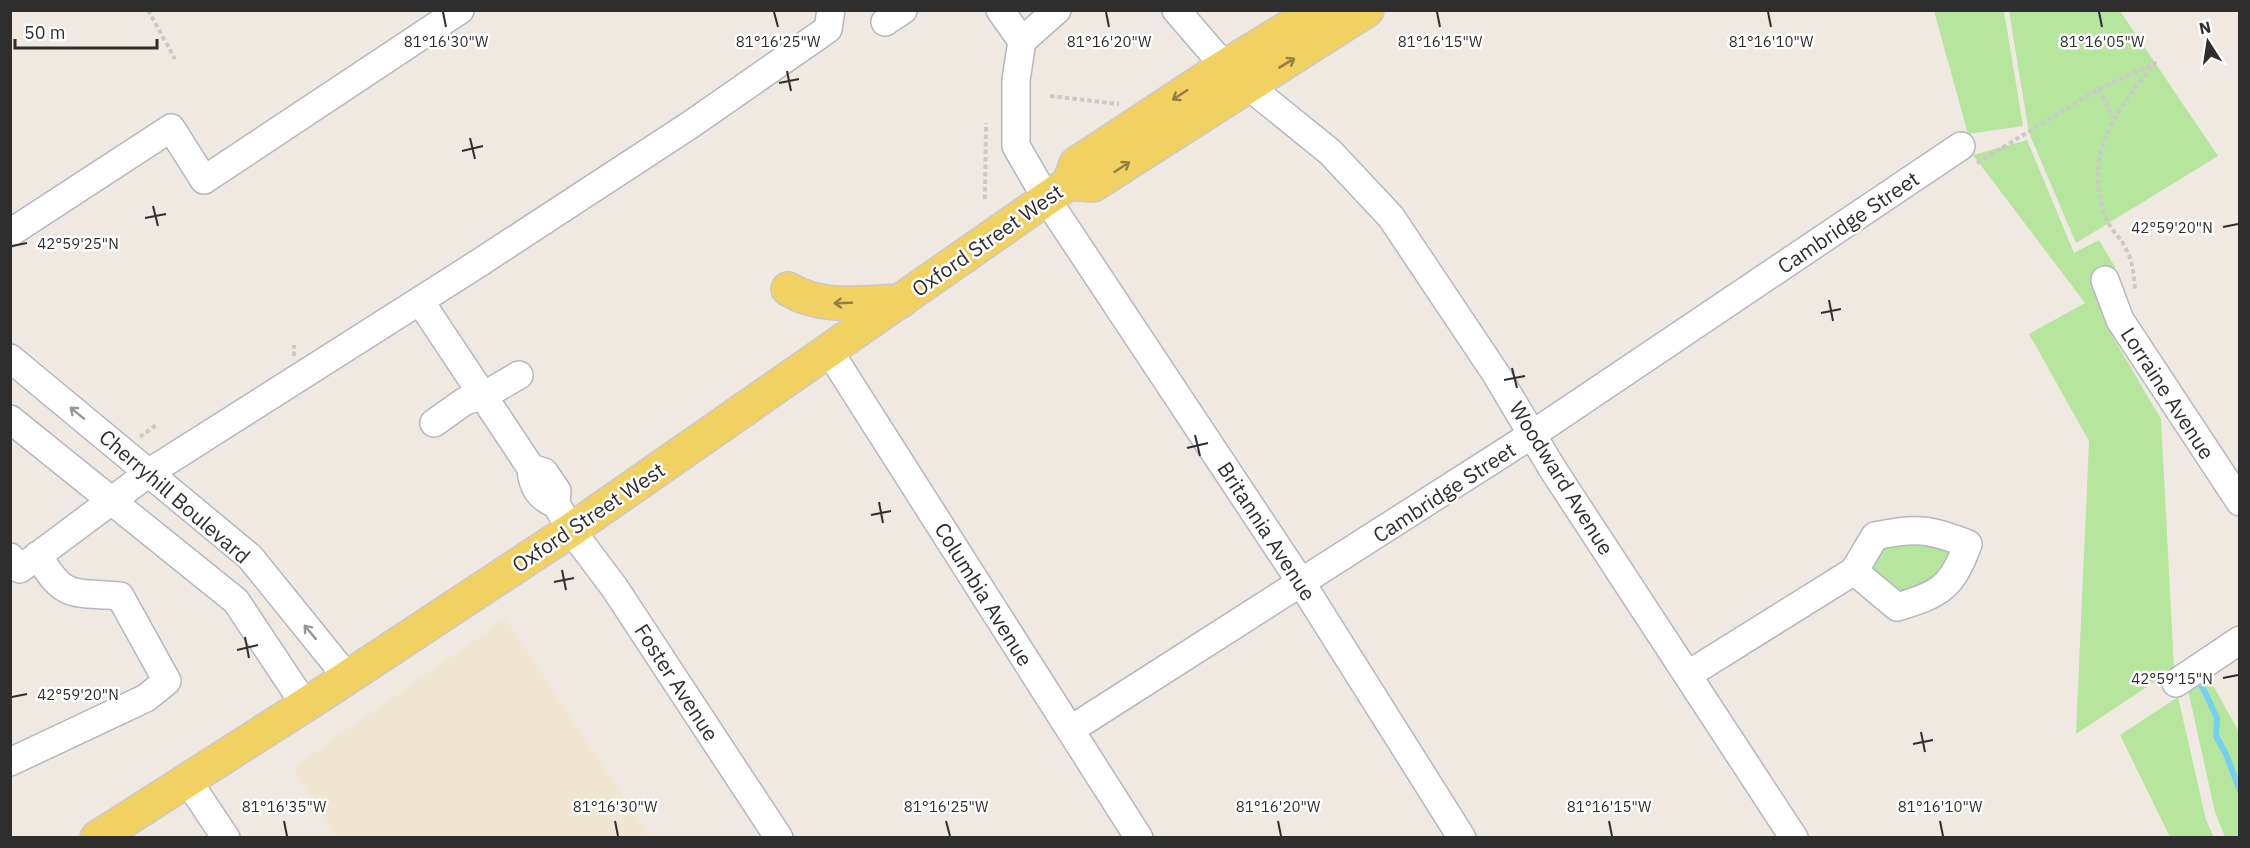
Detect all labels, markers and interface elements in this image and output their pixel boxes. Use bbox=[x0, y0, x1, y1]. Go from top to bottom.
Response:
scale bar bbox=[15, 12, 158, 50]
north arrow bbox=[2178, 12, 2238, 72]
text: N bbox=[2197, 16, 2213, 38]
text: 50 m bbox=[24, 21, 66, 44]
text: 81°16'30"W bbox=[404, 32, 489, 51]
text: 81°16'25"W bbox=[736, 32, 821, 51]
text: 81°16'20"W bbox=[1067, 32, 1152, 51]
text: 81°16'15"W bbox=[1398, 32, 1483, 51]
text: 81°16'10"W bbox=[1729, 32, 1814, 51]
text: 81°16'05"W bbox=[2060, 32, 2145, 51]
one-way arrow bbox=[1278, 57, 1295, 69]
one-way arrow bbox=[1172, 90, 1189, 102]
one-way arrow bbox=[1113, 160, 1130, 172]
street label: Cambridge Street bbox=[1772, 164, 1924, 280]
street label: Oxford Street West bbox=[906, 177, 1068, 303]
text: 42°59'20"N bbox=[2131, 218, 2213, 237]
text: 42°59'25"N bbox=[37, 234, 119, 253]
one-way arrow bbox=[833, 298, 853, 309]
street label: Lorraine Avenue bbox=[2115, 321, 2221, 465]
street label: Woodward Avenue bbox=[1503, 396, 1621, 560]
one-way arrow bbox=[70, 407, 86, 420]
street label: Cherryhill Boulevard bbox=[93, 423, 257, 569]
street label: Cambridge Street bbox=[1367, 435, 1521, 549]
street label: Oxford Street West bbox=[506, 455, 670, 579]
street label: Britannia Avenue bbox=[1212, 456, 1322, 606]
street label: Columbia Avenue bbox=[929, 517, 1039, 671]
street label: Foster Avenue bbox=[629, 618, 725, 746]
one-way arrow bbox=[303, 625, 317, 640]
text: 42°59'15"N bbox=[2131, 669, 2213, 688]
text: 42°59'20"N bbox=[37, 685, 119, 704]
text: 81°16'35"W bbox=[242, 797, 327, 816]
text: 81°16'30"W bbox=[573, 797, 658, 816]
text: 81°16'25"W bbox=[904, 797, 989, 816]
text: 81°16'20"W bbox=[1236, 797, 1321, 816]
text: 81°16'15"W bbox=[1567, 797, 1652, 816]
text: 81°16'10"W bbox=[1898, 797, 1983, 816]

